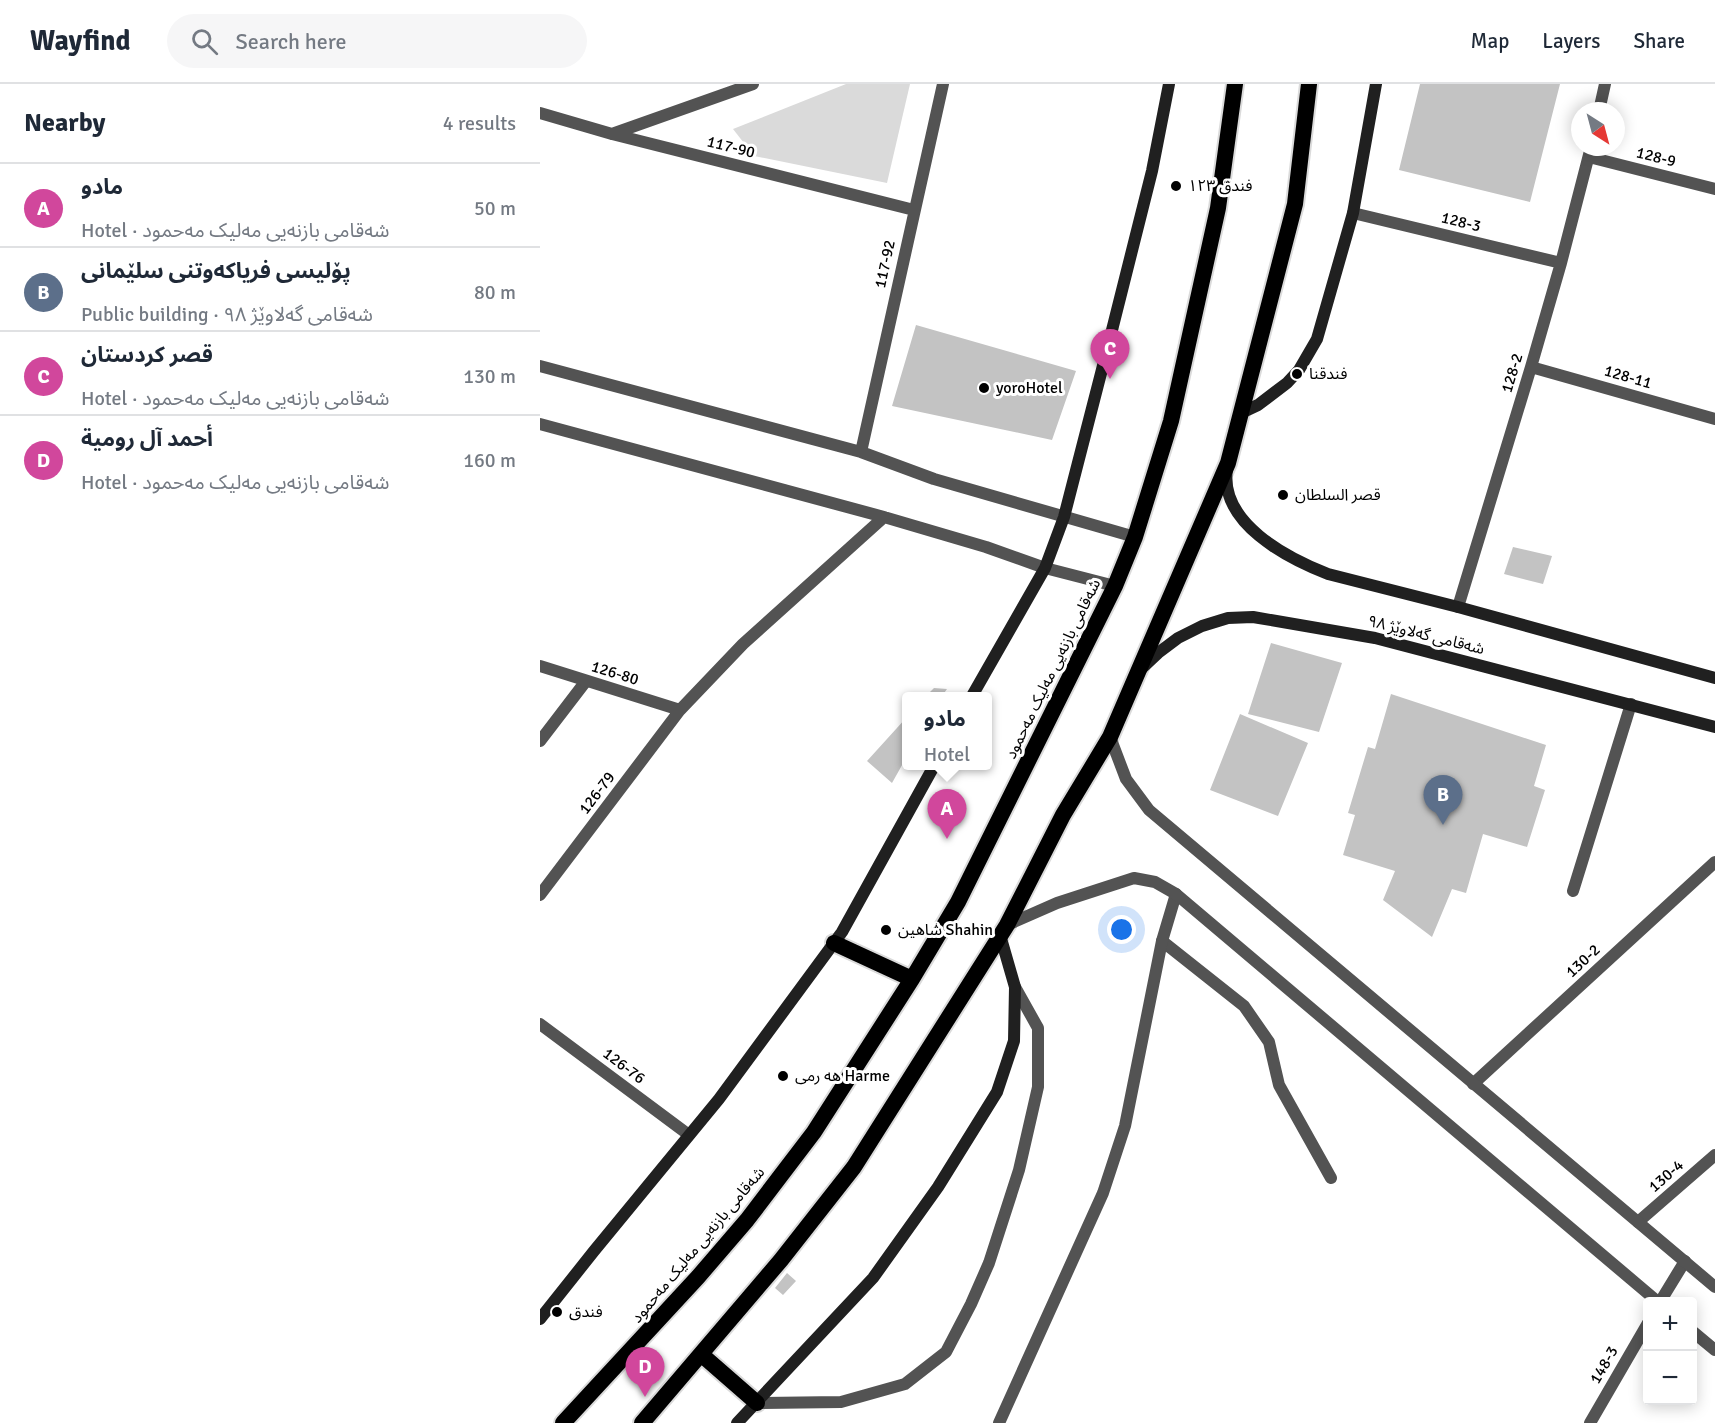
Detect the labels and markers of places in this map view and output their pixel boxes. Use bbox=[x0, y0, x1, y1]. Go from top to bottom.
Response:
place label: فندق ١٢٣ bbox=[1188, 176, 1253, 196]
marker: فندق ١٢٣ bbox=[1169, 179, 1183, 193]
pin: C bbox=[1090, 330, 1130, 379]
place label: فندقنا bbox=[1309, 364, 1347, 384]
marker: فندقنا bbox=[1290, 367, 1304, 381]
place label: yoroHotel bbox=[996, 378, 1063, 398]
marker: yoroHotel bbox=[977, 381, 991, 395]
place label: قصر السلطان bbox=[1295, 485, 1381, 505]
marker: قصر السلطان bbox=[1276, 488, 1290, 502]
pin: B bbox=[1424, 776, 1462, 825]
pin: A bbox=[928, 790, 966, 839]
place label: شاهین Shahin bbox=[898, 920, 993, 940]
marker: شاهین Shahin bbox=[879, 923, 893, 937]
place label: هه رمی Harme bbox=[795, 1066, 890, 1086]
marker: هه رمی Harme bbox=[776, 1069, 790, 1083]
place label: فندق bbox=[569, 1302, 603, 1322]
marker: فندق bbox=[550, 1305, 564, 1319]
pin: D bbox=[626, 1348, 664, 1397]

